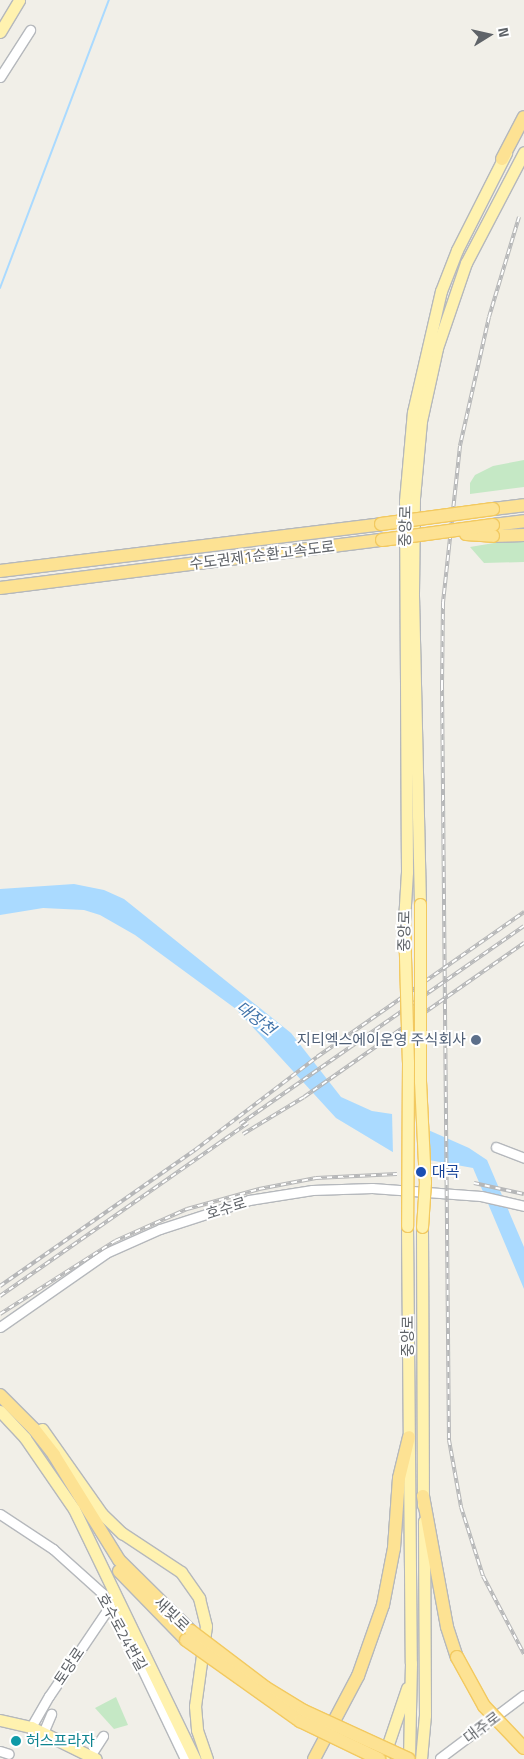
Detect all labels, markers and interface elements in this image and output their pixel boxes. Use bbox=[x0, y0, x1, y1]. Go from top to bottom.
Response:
north arrow bbox=[464, 10, 514, 60]
text: N bbox=[493, 26, 515, 39]
street label: 중앙로 bbox=[396, 505, 414, 547]
street label: 수도권제1순환고속도로 bbox=[188, 537, 336, 573]
street label: 중앙로 bbox=[395, 910, 413, 952]
water label: 대장천 bbox=[233, 997, 279, 1039]
place label: 지티엑스에이운영 주식회사 bbox=[297, 1031, 466, 1049]
marker: 지티엑스에이운영 주식회사 bbox=[470, 1034, 482, 1046]
place label: 대곡 bbox=[432, 1163, 460, 1181]
marker: 대곡 bbox=[414, 1165, 428, 1179]
street label: 호수로 bbox=[204, 1193, 248, 1223]
street label: 중앙로 bbox=[399, 1315, 417, 1357]
street label: 호수로24번길 bbox=[93, 1590, 151, 1674]
street label: 새빛로 bbox=[151, 1593, 193, 1635]
street label: 토당로 bbox=[50, 1644, 88, 1688]
street label: 대주로 bbox=[460, 1707, 504, 1747]
place label: 허스프라자 bbox=[26, 1732, 95, 1750]
marker: 허스프라자 bbox=[10, 1735, 22, 1747]

